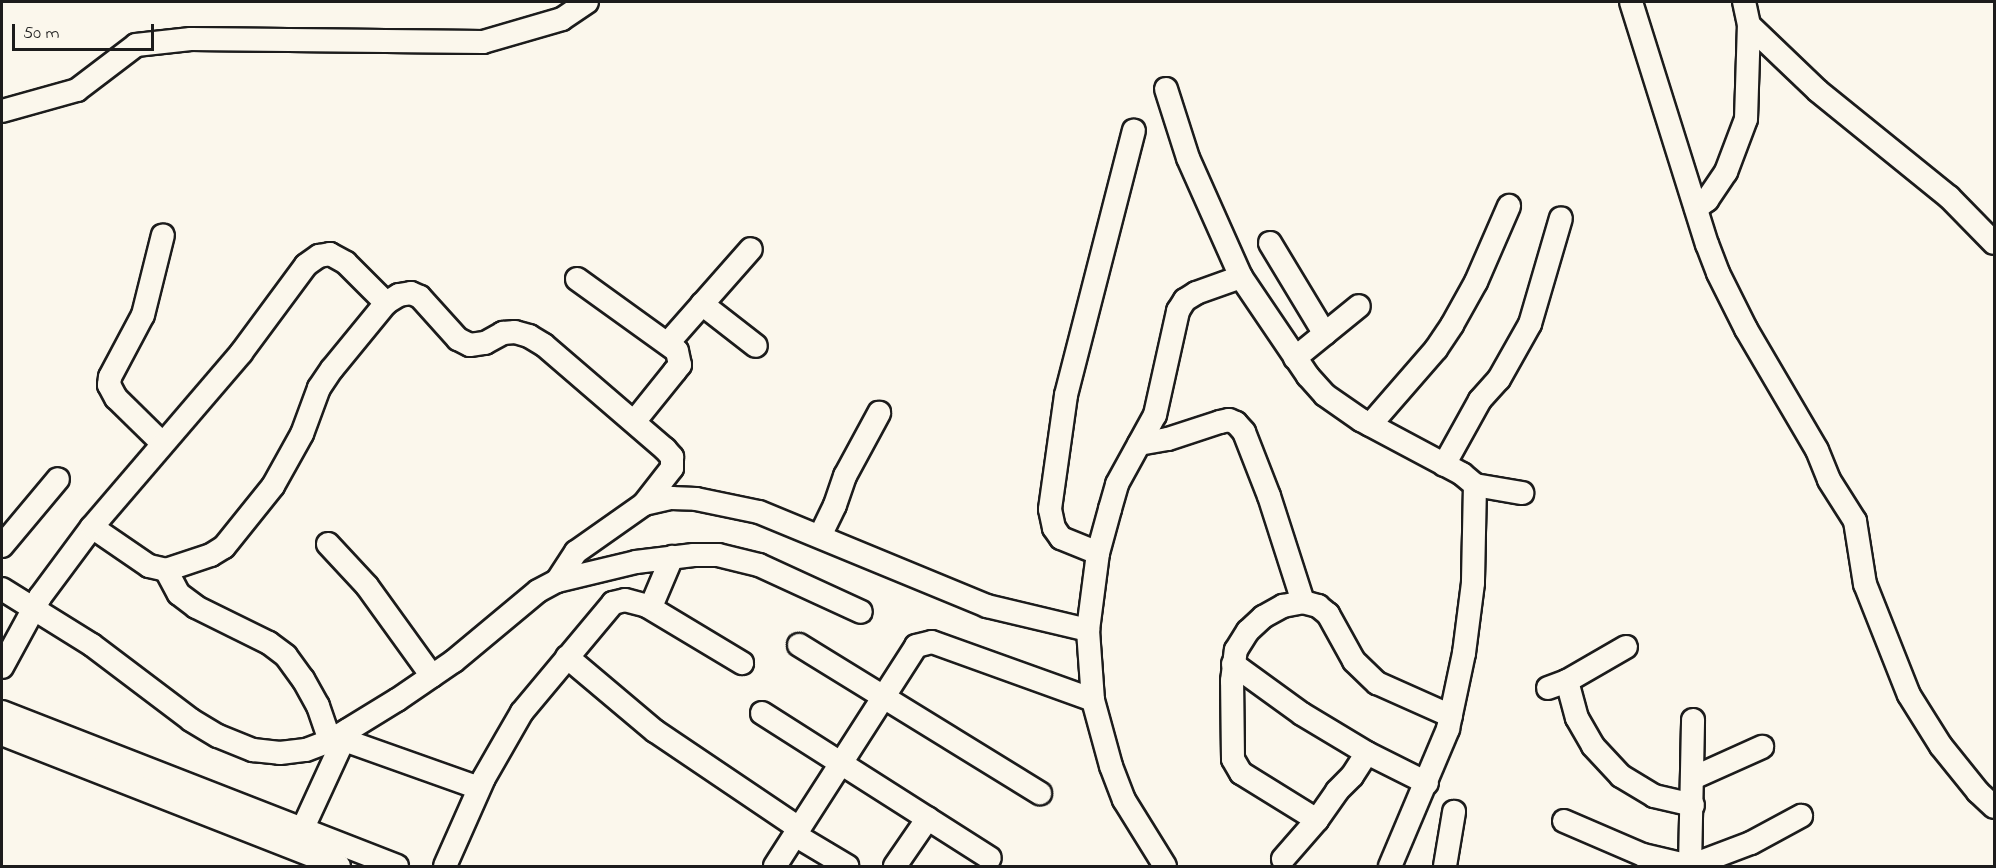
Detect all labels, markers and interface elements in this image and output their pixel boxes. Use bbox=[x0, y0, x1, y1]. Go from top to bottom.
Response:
scale bar bbox=[15, 12, 158, 50]
text: 50 m bbox=[23, 21, 60, 47]

